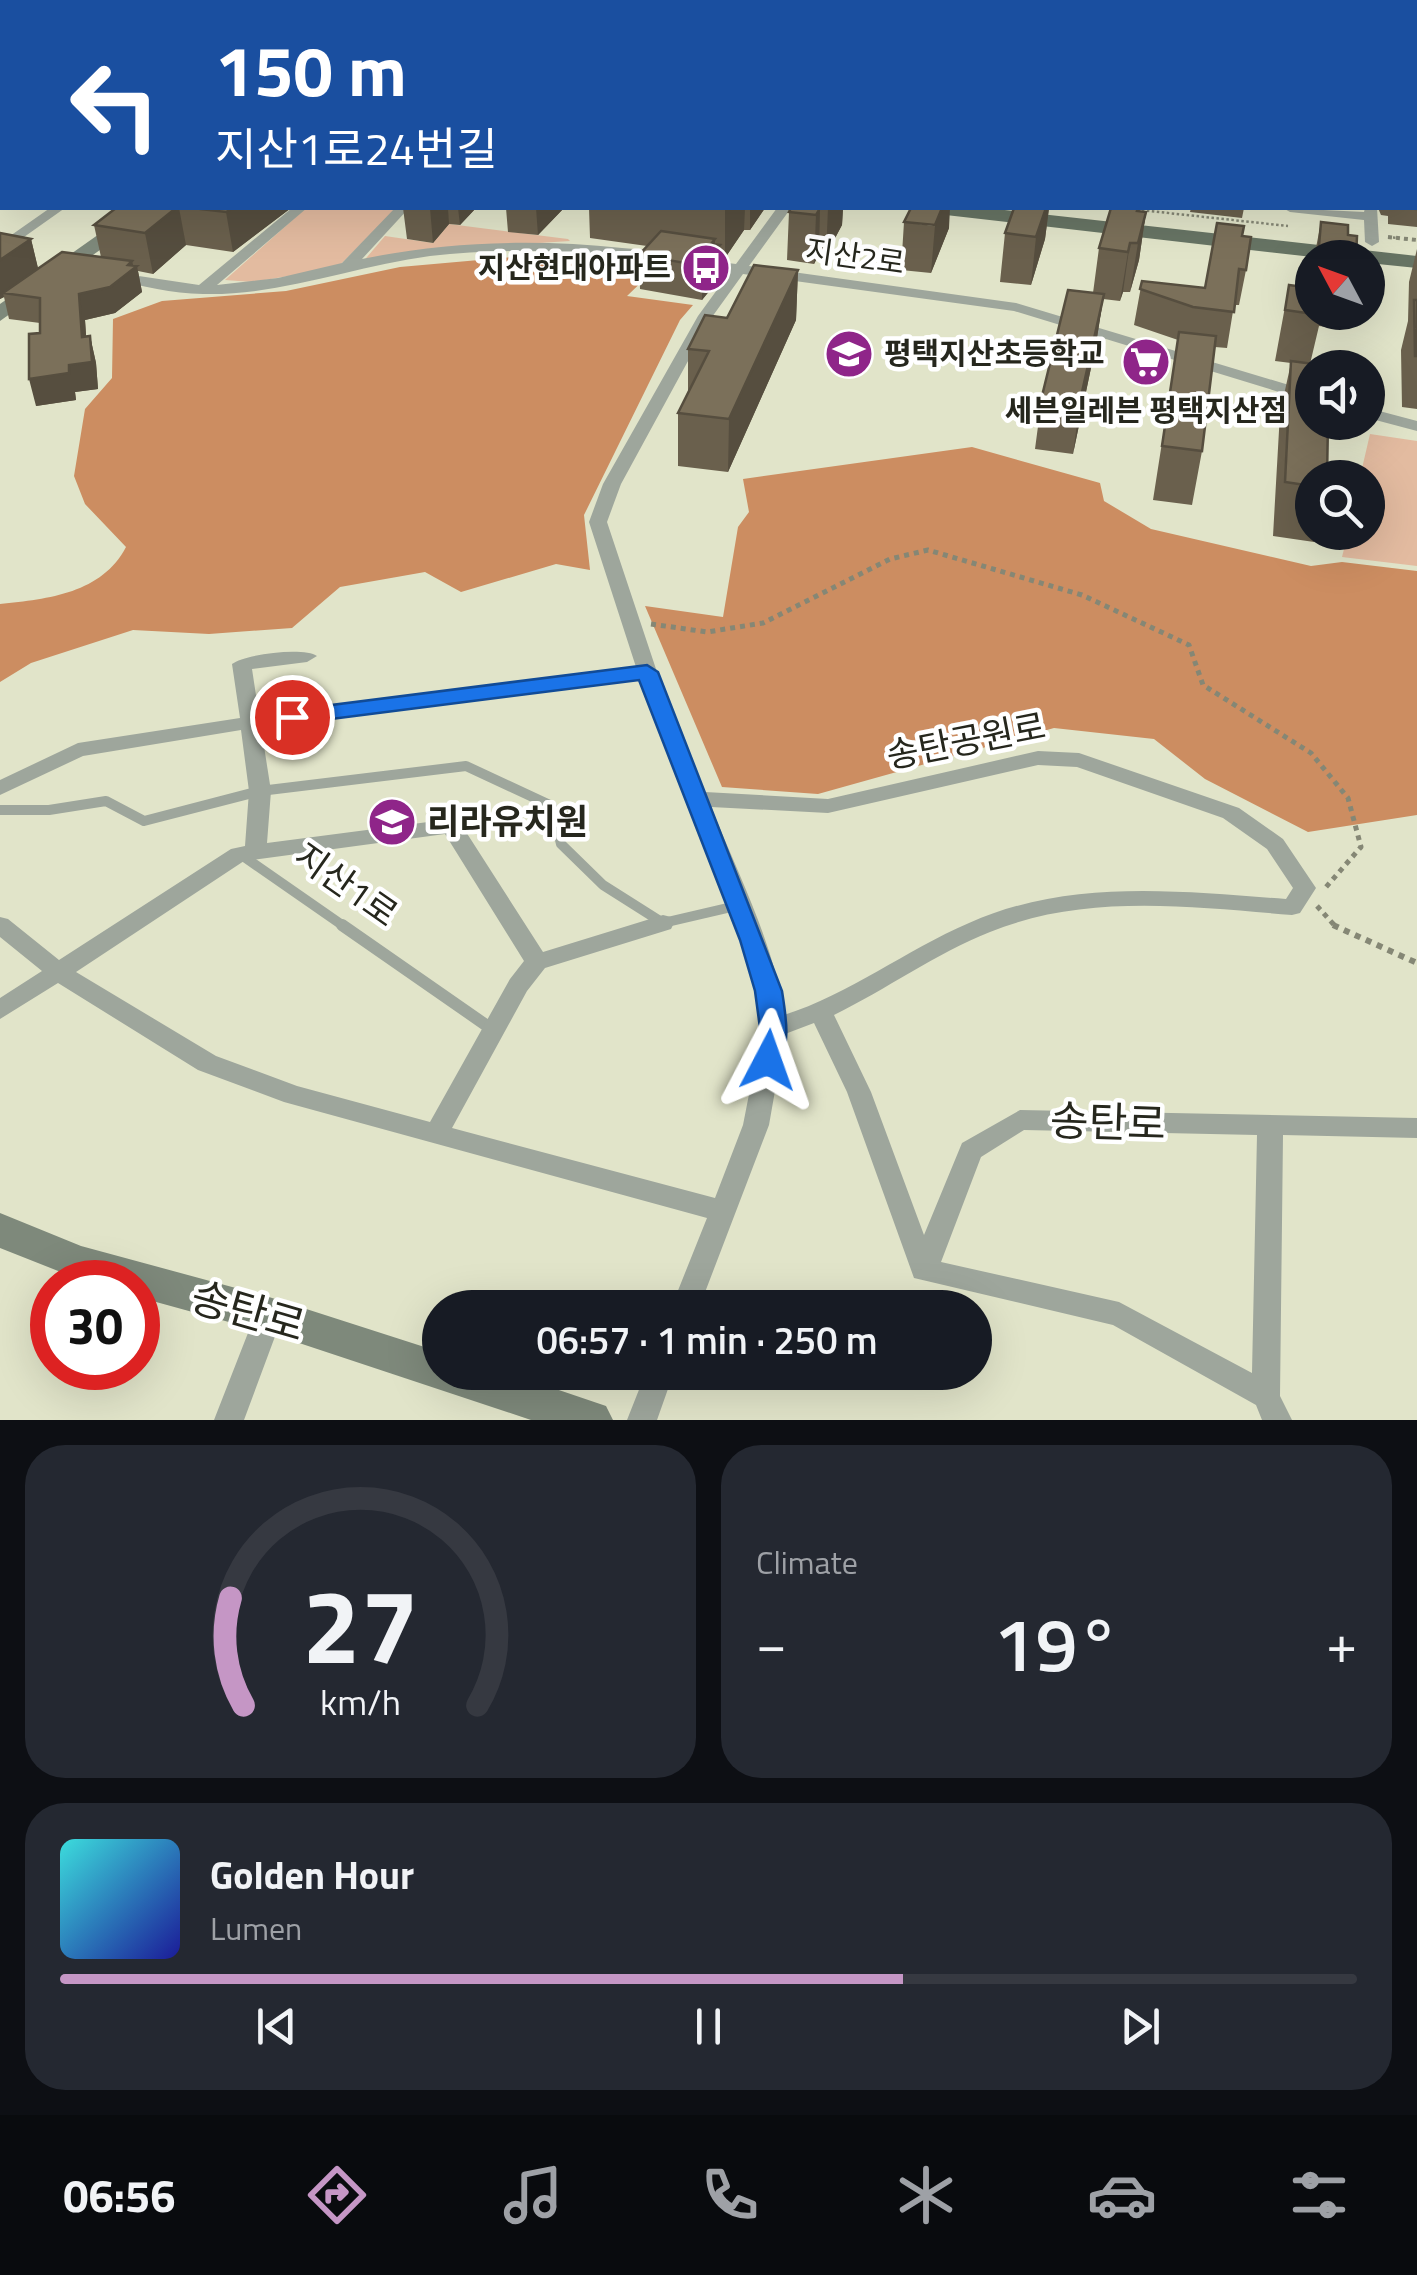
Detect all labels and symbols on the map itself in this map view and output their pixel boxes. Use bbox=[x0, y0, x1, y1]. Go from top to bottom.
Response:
street label: 지산2로 bbox=[803, 226, 908, 286]
north arrow bbox=[1295, 240, 1385, 330]
bus stop icon: 지산현대아파트 bbox=[680, 242, 732, 294]
place label: 지산현대아파트 bbox=[478, 244, 671, 290]
school or university icon: 평택지산초등학교 bbox=[823, 328, 875, 380]
place label: 평택지산초등학교 bbox=[884, 330, 1105, 376]
supermarket icon: 세븐일레븐 평택지산점 bbox=[1120, 336, 1172, 388]
place label: 세븐일레븐 평택지산점 bbox=[1005, 387, 1287, 433]
pin bbox=[250, 675, 335, 760]
street label: 송탄공원로 bbox=[882, 698, 1050, 782]
place label: 리라유치원 bbox=[427, 794, 588, 848]
school or university icon: 리라유치원 bbox=[366, 796, 418, 848]
street label: 지산1로 bbox=[283, 829, 410, 940]
position arrow bbox=[716, 1008, 820, 1112]
street label: 송탄로 bbox=[1049, 1087, 1167, 1155]
speed limit sign: 30 bbox=[30, 1260, 160, 1390]
street label: 송탄로 bbox=[184, 1263, 313, 1357]

